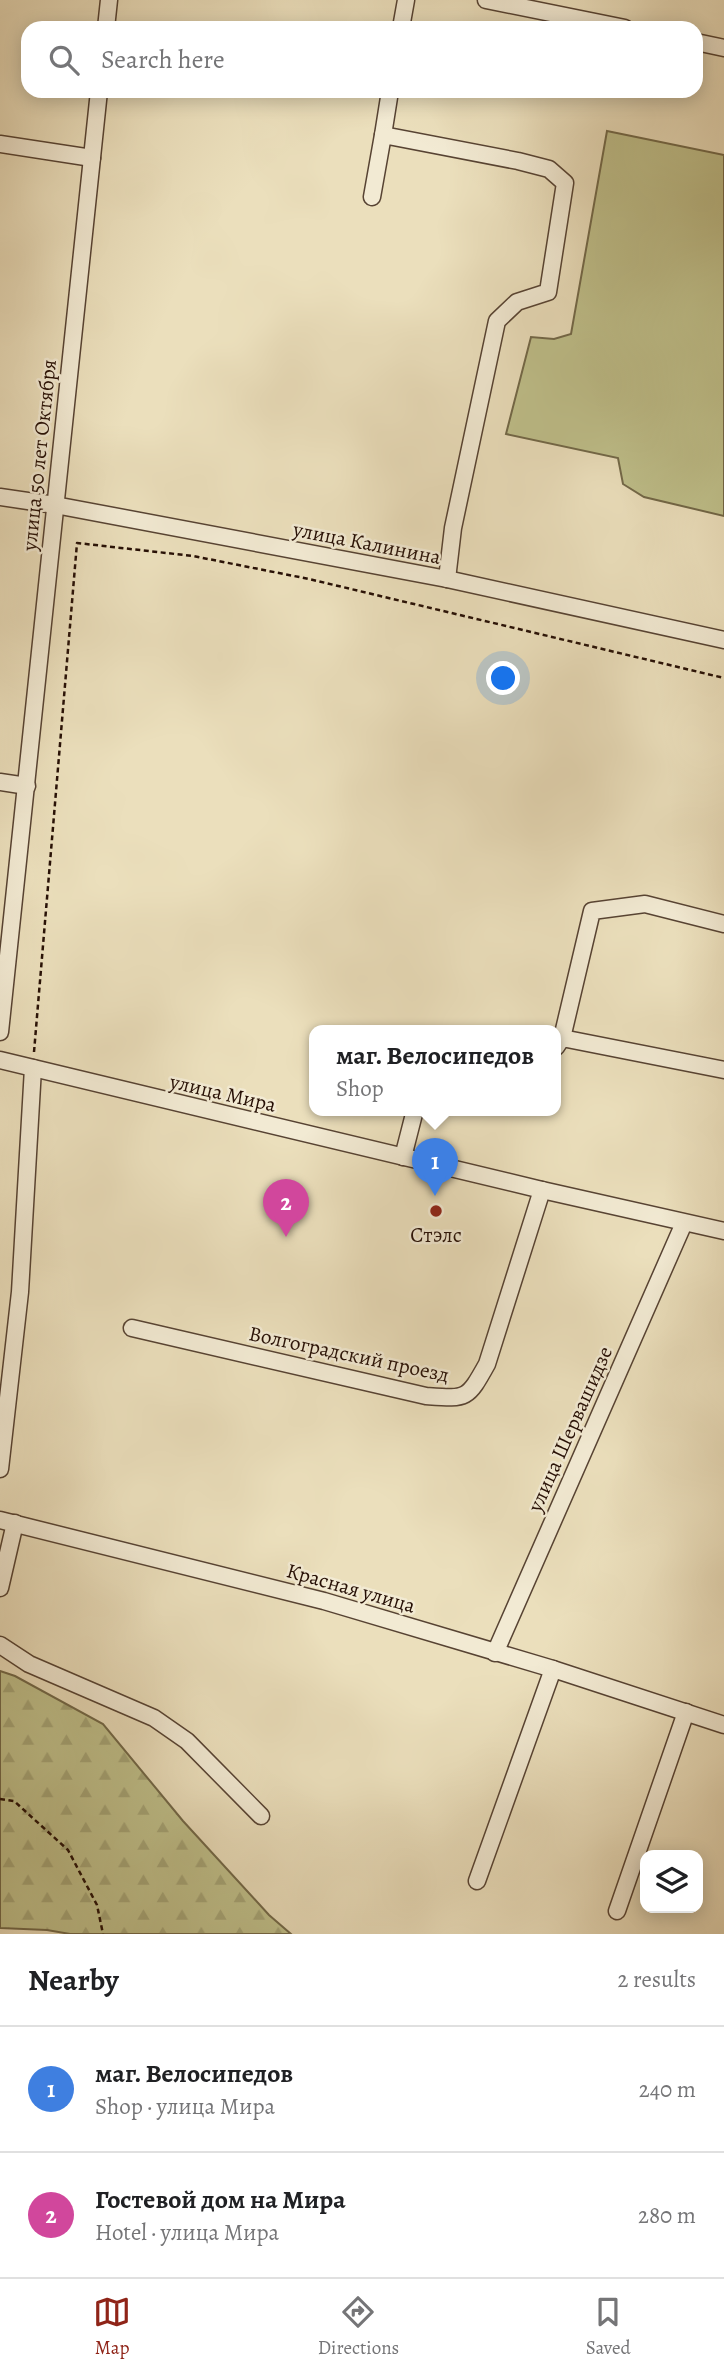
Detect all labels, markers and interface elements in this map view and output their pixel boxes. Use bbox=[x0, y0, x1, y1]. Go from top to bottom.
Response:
search box bbox=[21, 21, 703, 98]
icon: search bbox=[45, 41, 83, 79]
text: Search here bbox=[101, 42, 225, 77]
street label: улица 50 лет Октября bbox=[15, 358, 63, 553]
street label: улица Калинина bbox=[290, 515, 444, 571]
your location bbox=[486, 661, 520, 695]
popup bbox=[309, 1025, 561, 1116]
text: маг. Велосипедов bbox=[336, 1038, 534, 1073]
street label: улица Мира bbox=[166, 1067, 279, 1119]
text: Shop bbox=[336, 1073, 384, 1104]
pin: 1 bbox=[412, 1138, 458, 1196]
pin: 2 bbox=[263, 1179, 309, 1237]
marker: Стэлс bbox=[428, 1203, 444, 1219]
place label: Стэлс bbox=[410, 1221, 462, 1249]
street label: Волгоградский проезд bbox=[246, 1319, 452, 1389]
street label: улица Шервашидзе bbox=[521, 1342, 619, 1517]
street label: Красная улица bbox=[283, 1556, 419, 1620]
map controls bbox=[640, 1850, 703, 1913]
button: layers bbox=[640, 1850, 703, 1913]
text: Nearby bbox=[28, 1960, 119, 2000]
text: 2 results bbox=[618, 1964, 696, 1995]
text: маг. Велосипедов bbox=[95, 2056, 293, 2091]
text: 1 bbox=[47, 2074, 55, 2105]
text: 240 m bbox=[639, 2074, 696, 2105]
text: Shop · улица Мира bbox=[95, 2091, 275, 2122]
text: Гостевой дом на Мира bbox=[95, 2182, 346, 2217]
text: 2 bbox=[45, 2200, 57, 2231]
text: 280 m bbox=[638, 2200, 696, 2231]
text: Hotel · улица Мира bbox=[95, 2217, 279, 2248]
tab: Map bbox=[93, 2293, 131, 2361]
tab: Directions bbox=[318, 2293, 399, 2361]
tab: Saved bbox=[586, 2293, 631, 2361]

